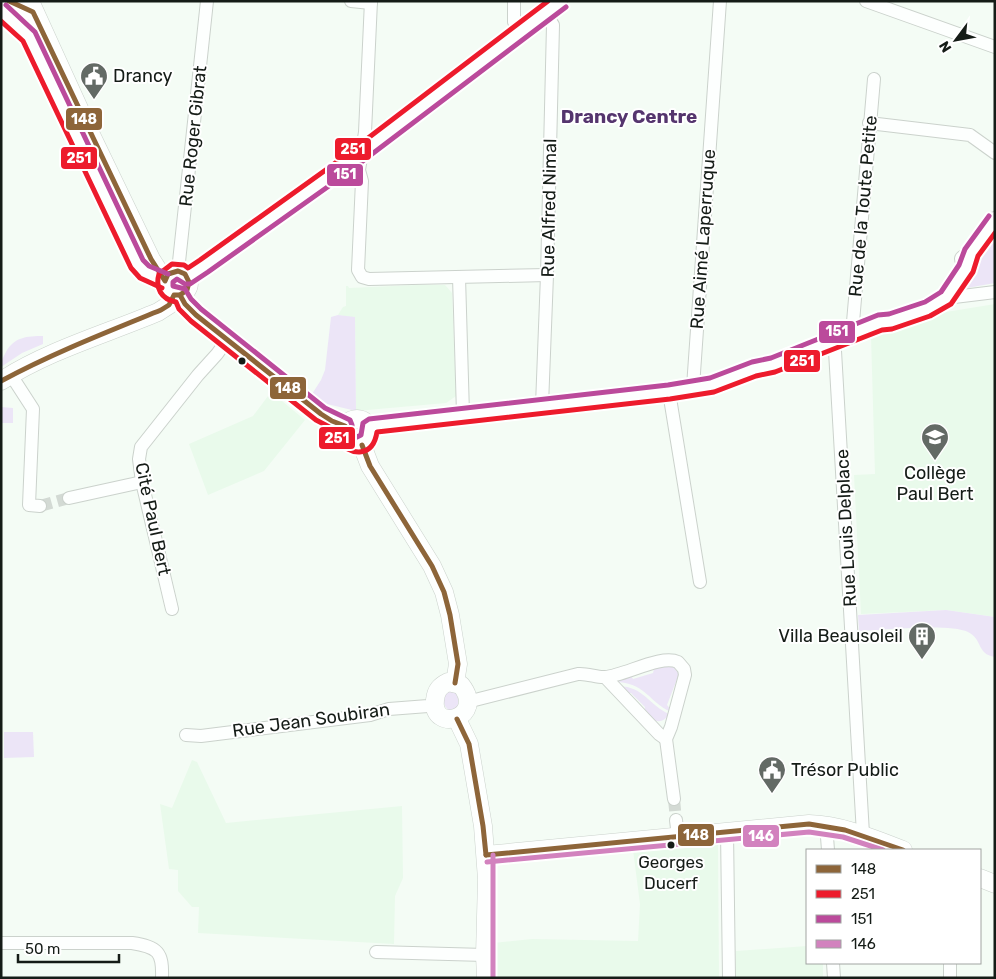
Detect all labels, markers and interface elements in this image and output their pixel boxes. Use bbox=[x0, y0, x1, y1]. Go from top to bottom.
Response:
north arrow bbox=[931, 15, 981, 65]
text: N bbox=[936, 38, 955, 55]
public building icon: Drancy bbox=[79, 61, 109, 100]
street label: Rue Roger Gibrat bbox=[175, 64, 211, 208]
place label: Drancy bbox=[113, 65, 173, 87]
district label: Drancy Centre bbox=[561, 105, 697, 128]
line badge: 148 bbox=[65, 107, 103, 131]
text: 148 bbox=[71, 111, 97, 128]
street label: Rue de la Toute Petite bbox=[844, 114, 882, 298]
line badge: 251 bbox=[334, 137, 372, 161]
street label: Rue Alfred Nimal bbox=[537, 138, 561, 278]
text: 251 bbox=[340, 141, 366, 158]
line badge: 251 bbox=[60, 146, 98, 170]
street label: Rue Aimé Laperruque bbox=[686, 148, 720, 330]
text: 251 bbox=[66, 150, 92, 167]
line badge: 151 bbox=[326, 163, 364, 187]
text: 151 bbox=[334, 166, 356, 183]
line badge: 151 bbox=[818, 320, 856, 344]
text: 151 bbox=[826, 323, 848, 340]
line badge: 251 bbox=[783, 349, 821, 373]
text: 251 bbox=[789, 353, 815, 370]
unlabelled marker bbox=[237, 356, 247, 366]
line badge: 148 bbox=[269, 376, 307, 400]
text: 148 bbox=[275, 380, 301, 397]
school or university icon: Collège Paul Bert bbox=[920, 422, 950, 461]
line badge: 251 bbox=[318, 426, 356, 450]
text: 251 bbox=[324, 430, 350, 447]
street label: Rue Louis Delplace bbox=[831, 448, 861, 608]
street label: Cité Paul Bert bbox=[130, 461, 176, 577]
place label: Collège Paul Bert bbox=[897, 462, 973, 505]
building icon: Villa Beausoleil bbox=[907, 621, 937, 660]
place label: Villa Beausoleil bbox=[778, 625, 903, 647]
street label: Rue Jean Soubiran bbox=[231, 698, 391, 742]
public building icon: Trésor Public bbox=[757, 755, 787, 794]
place label: Trésor Public bbox=[791, 759, 899, 781]
line badge: 148 bbox=[677, 823, 715, 847]
line badge: 146 bbox=[742, 824, 780, 848]
text: 148 bbox=[683, 827, 709, 844]
text: 146 bbox=[748, 828, 774, 845]
marker: Georges Ducerf bbox=[666, 840, 676, 850]
legend bbox=[806, 849, 981, 964]
place label: Georges Ducerf bbox=[638, 852, 704, 893]
text: 148 bbox=[851, 860, 876, 878]
text: 251 bbox=[851, 885, 875, 903]
text: 151 bbox=[851, 910, 873, 928]
scale bar bbox=[18, 932, 119, 964]
text: 146 bbox=[851, 935, 876, 953]
text: 50 m bbox=[25, 940, 60, 958]

